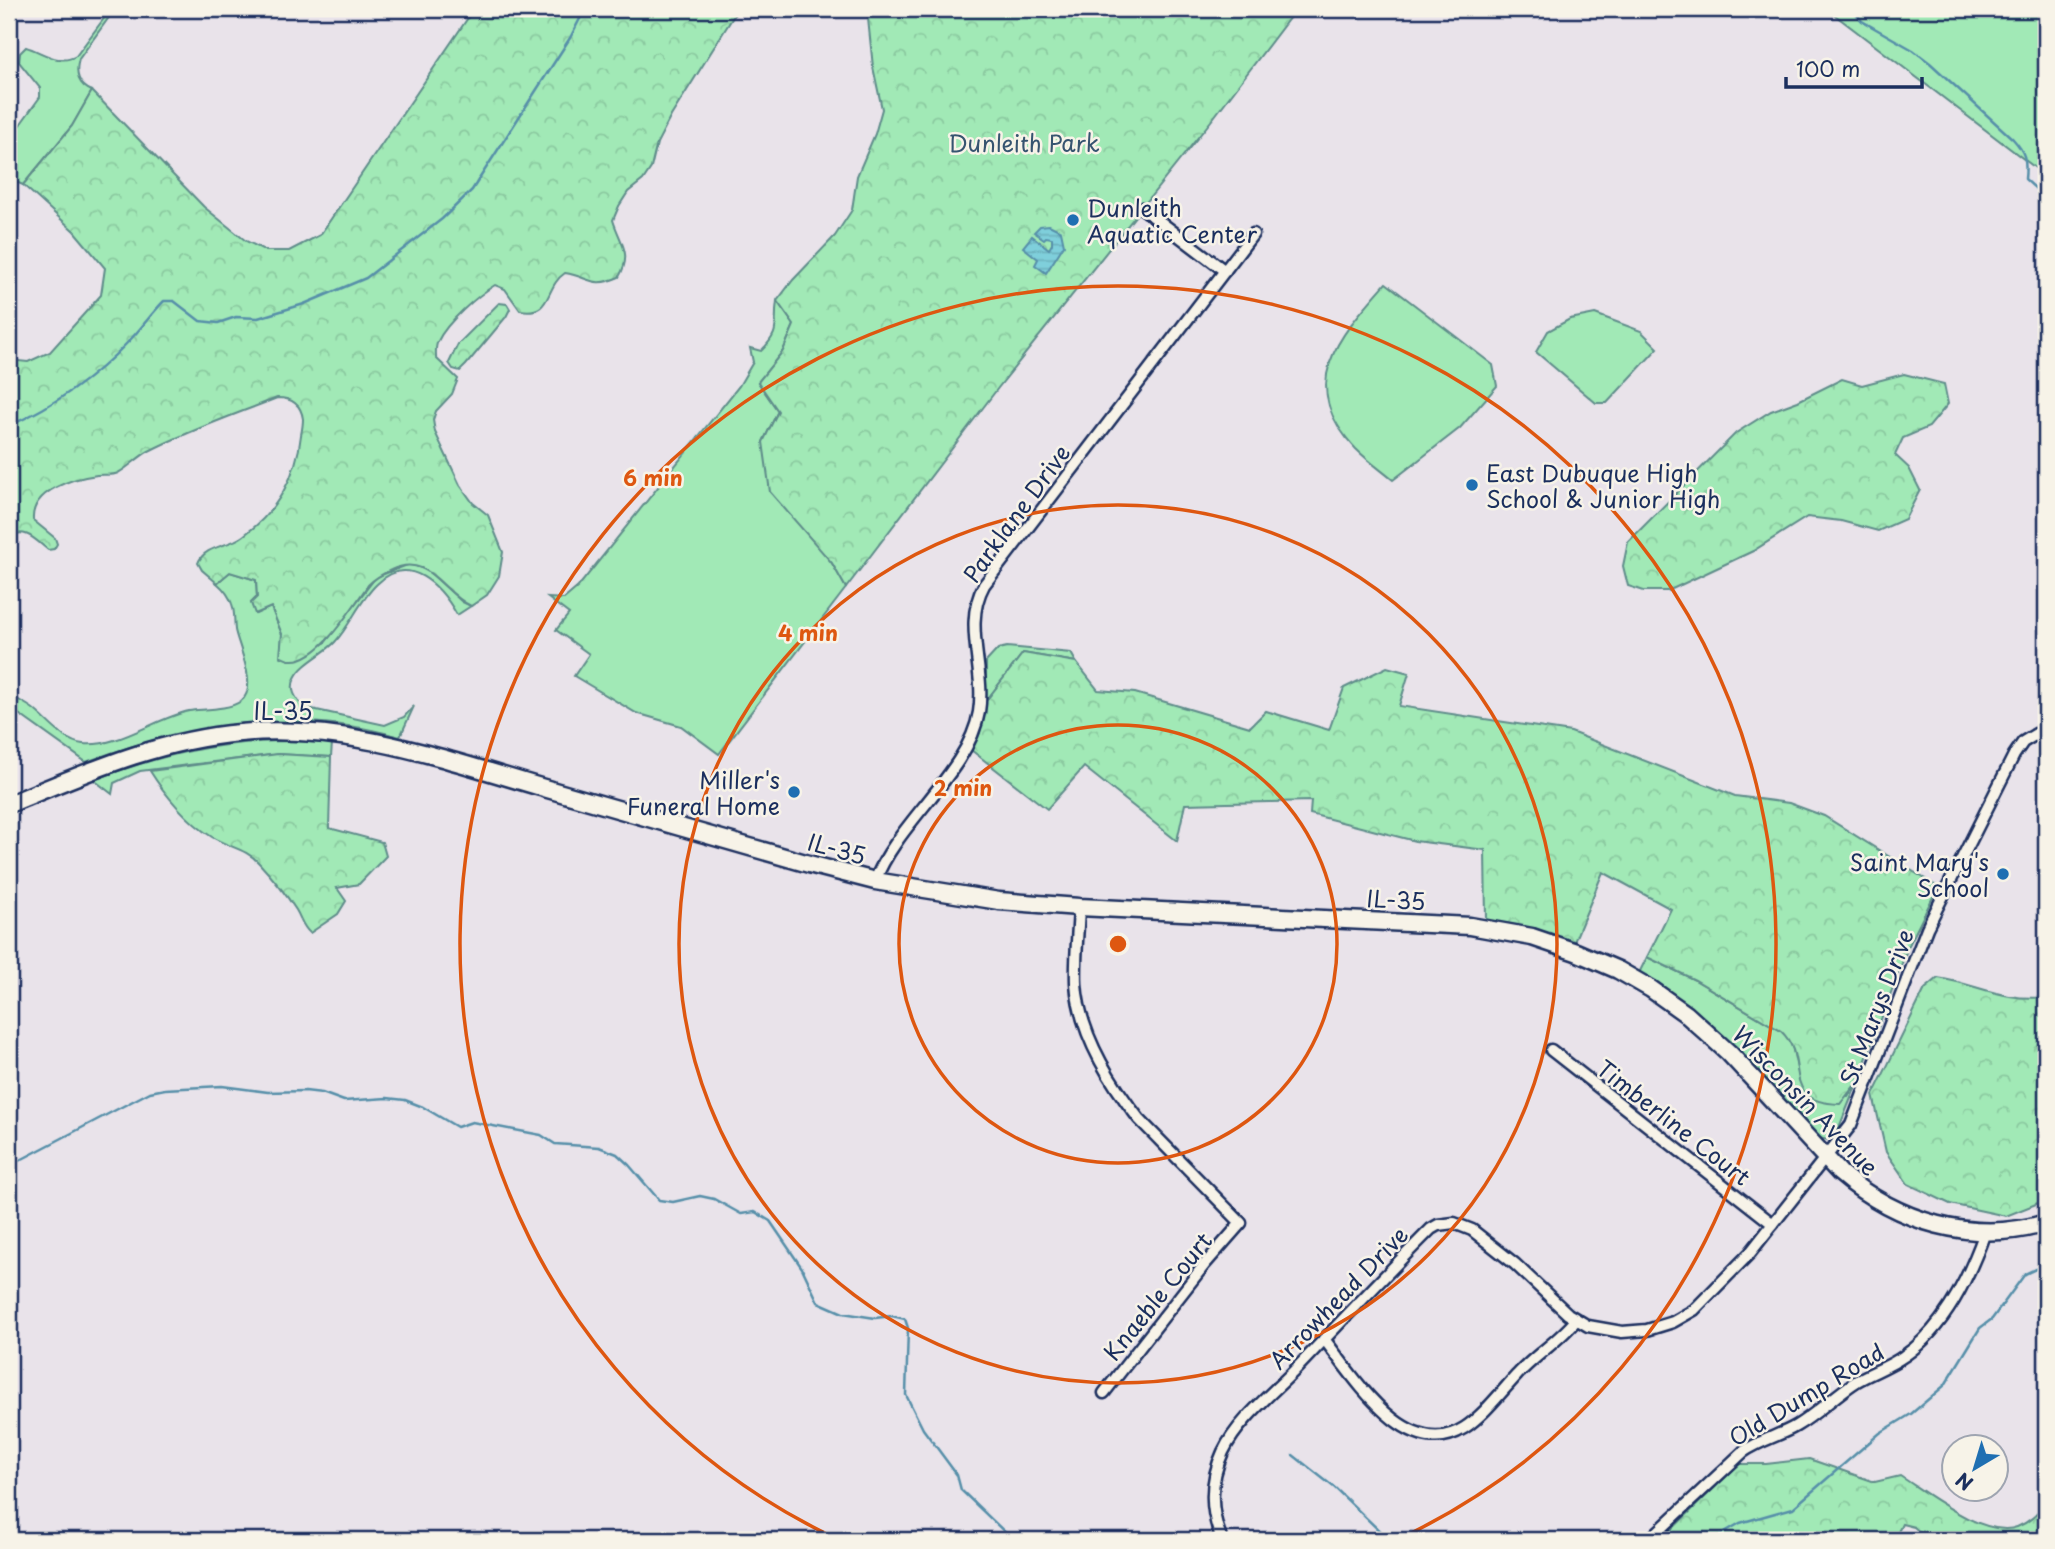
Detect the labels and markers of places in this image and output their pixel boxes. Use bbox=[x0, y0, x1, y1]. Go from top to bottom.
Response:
place label: Dunleith Aquatic Center bbox=[1087, 190, 1257, 251]
marker: Dunleith Aquatic Center bbox=[1065, 212, 1081, 228]
place label: East Dubuque High School & Junior High bbox=[1486, 455, 1721, 516]
marker: East Dubuque High School & Junior High bbox=[1464, 477, 1480, 493]
place label: Miller's Funeral Home bbox=[627, 762, 780, 823]
marker: Miller's Funeral Home bbox=[786, 784, 802, 800]
place label: Saint Mary's School bbox=[1850, 844, 1989, 905]
marker: Saint Mary's School bbox=[1995, 866, 2011, 882]
centre of rings bbox=[1106, 932, 1130, 956]

